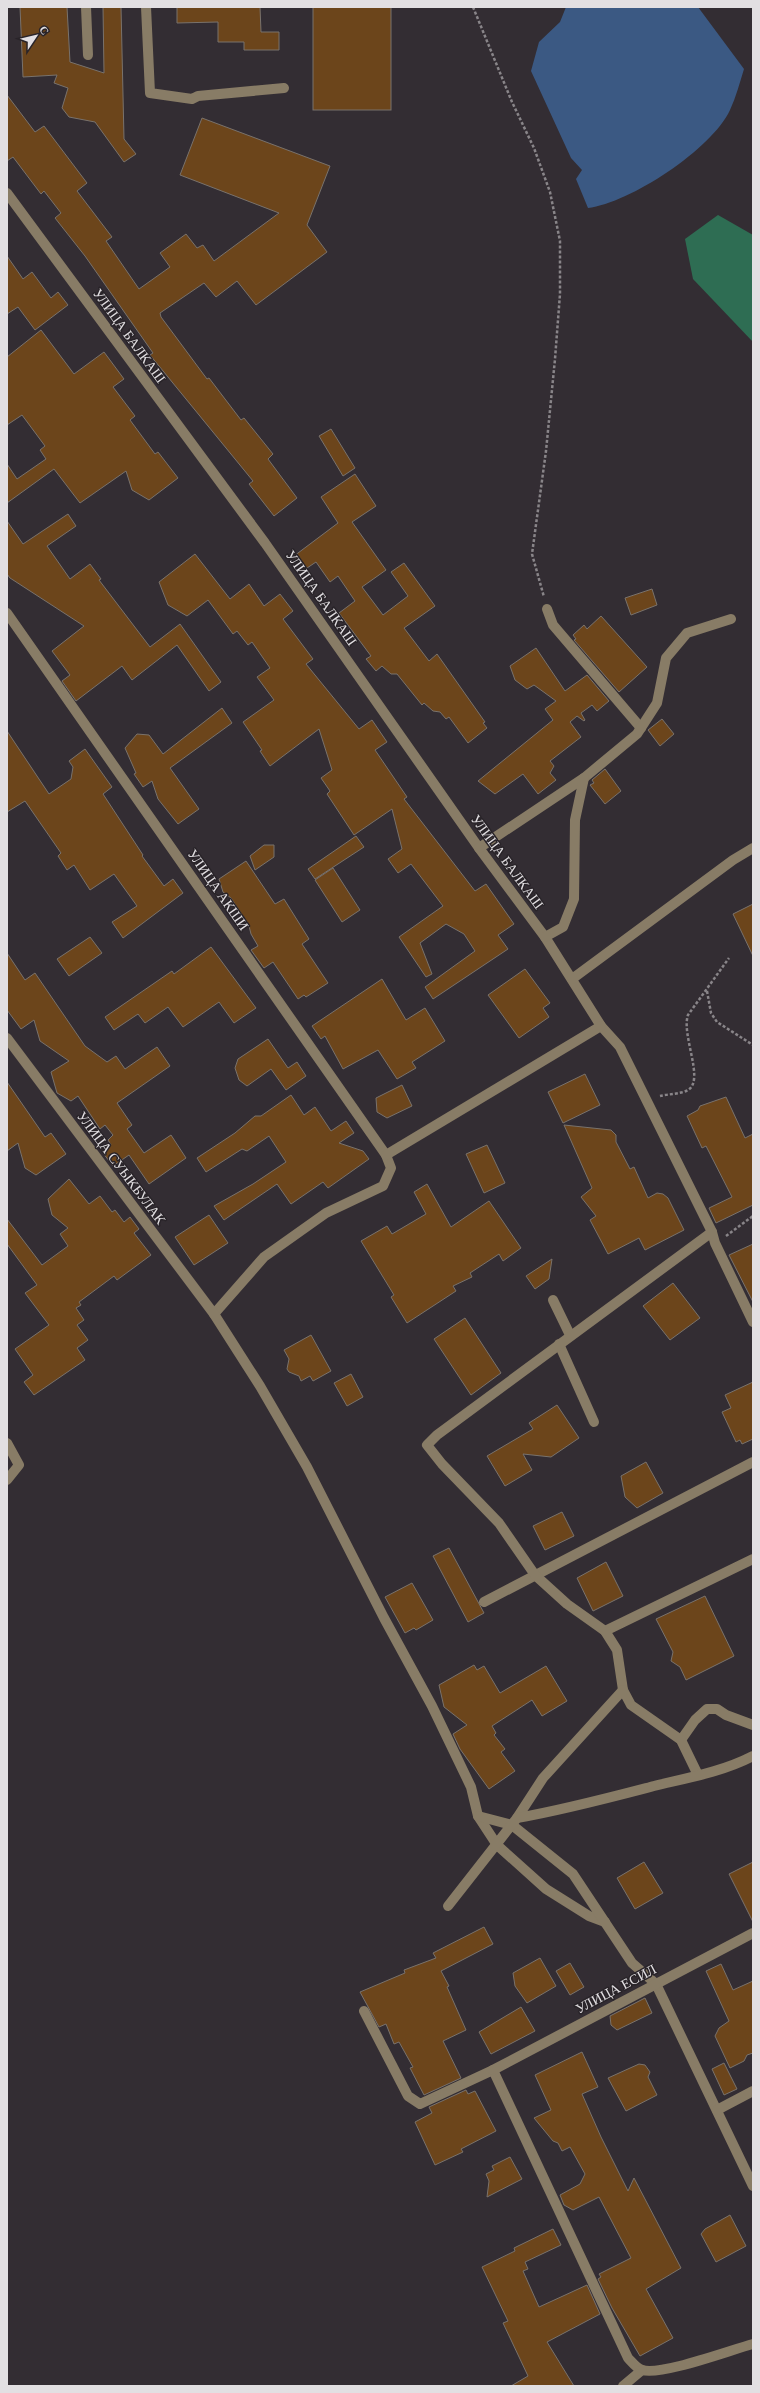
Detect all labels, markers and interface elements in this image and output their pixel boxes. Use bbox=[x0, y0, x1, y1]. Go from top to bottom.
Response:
north arrow bbox=[16, 16, 56, 56]
text: С bbox=[37, 24, 51, 37]
street label: УЛИЦА БАЛКАШ bbox=[90, 286, 168, 386]
street label: УЛИЦА БАЛКАШ bbox=[283, 548, 359, 648]
street label: УЛИЦА БАЛКАШ bbox=[468, 812, 546, 912]
street label: УЛИЦА АКШИ bbox=[185, 847, 251, 933]
street label: УЛИЦА СУЫКБУЛАК bbox=[74, 1109, 169, 1228]
street label: УЛИЦА ЕСИЛ bbox=[573, 1961, 659, 2017]

